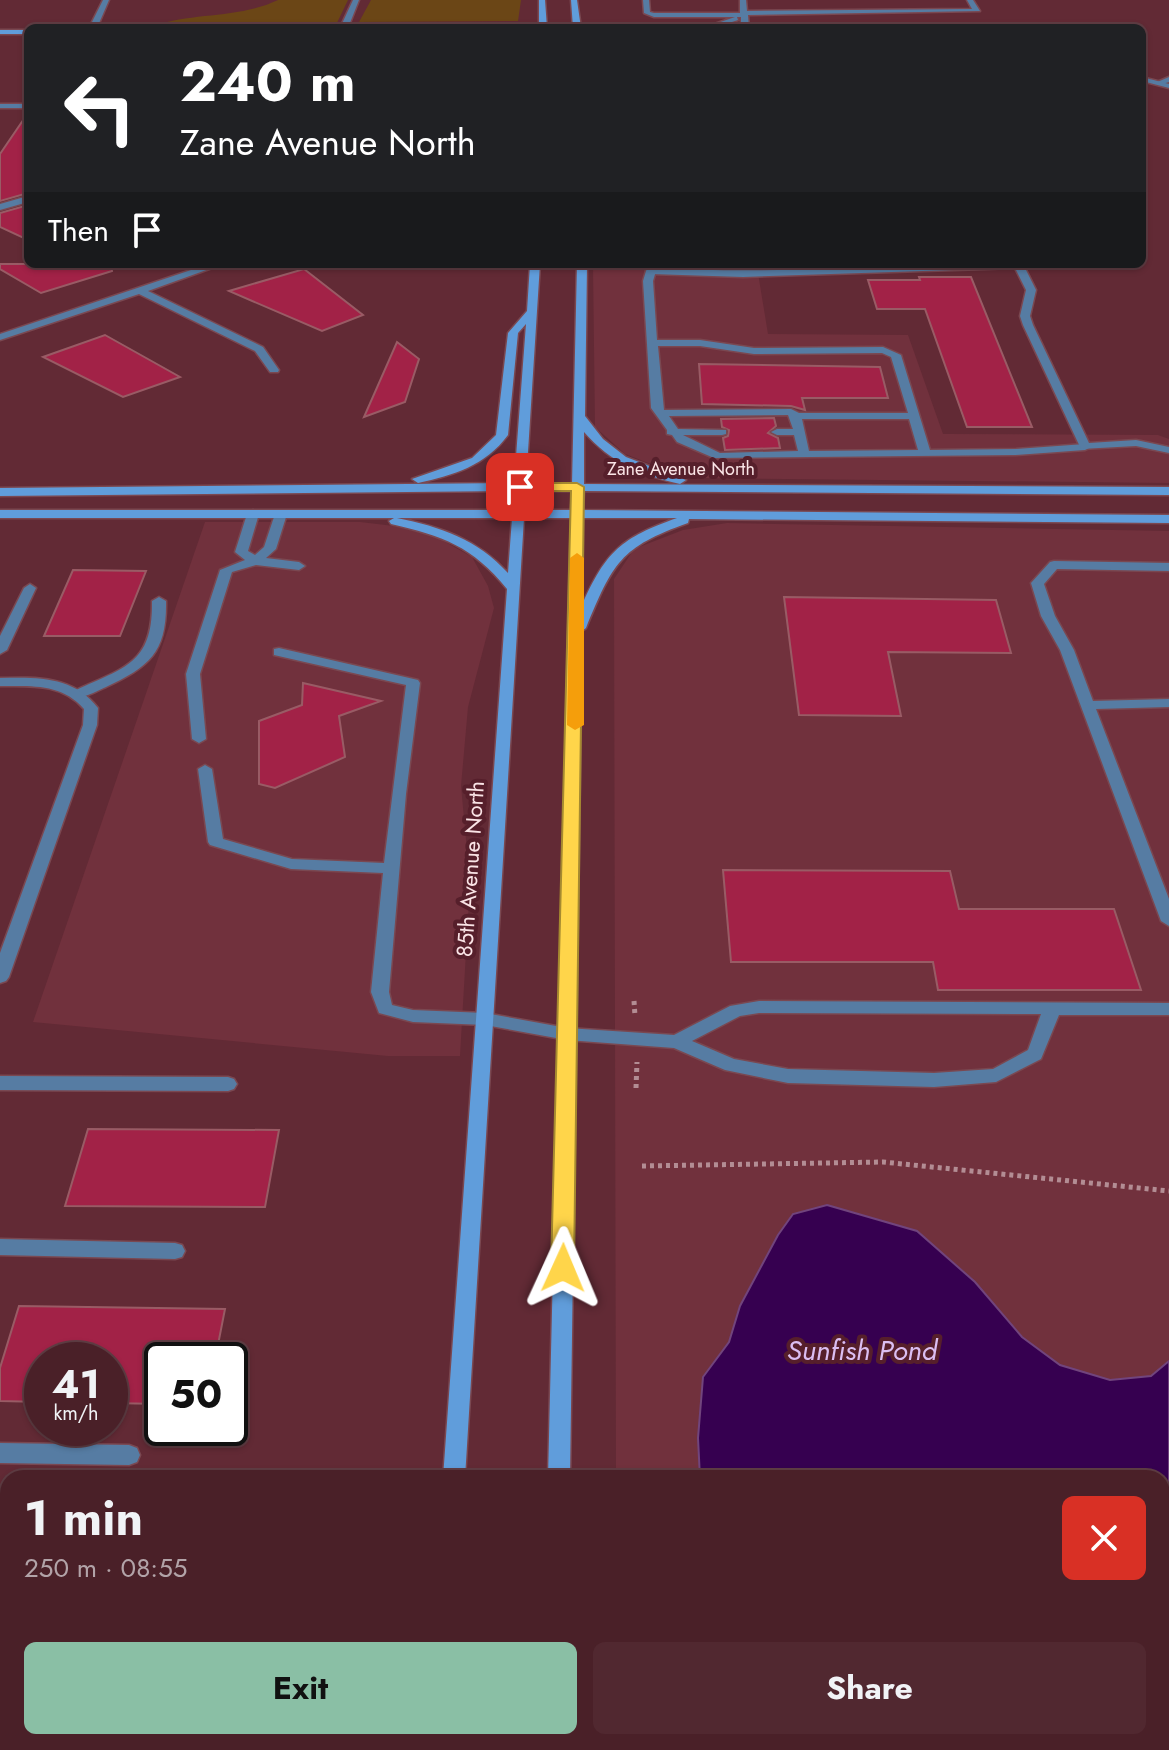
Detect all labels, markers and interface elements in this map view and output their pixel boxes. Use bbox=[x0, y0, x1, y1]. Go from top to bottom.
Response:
text: 240 m bbox=[180, 41, 356, 122]
icon: left bbox=[48, 56, 152, 160]
text: Zane Avenue North bbox=[180, 116, 476, 168]
icon: arrive bbox=[125, 208, 169, 252]
text: Then bbox=[48, 209, 109, 252]
pin bbox=[486, 453, 554, 521]
street label: Zane Avenue North bbox=[607, 456, 755, 482]
icon: arrive bbox=[498, 465, 542, 509]
street label: 85th Avenue North bbox=[448, 780, 492, 958]
position arrow bbox=[521, 1226, 605, 1310]
water label: Sunfish Pond bbox=[787, 1330, 939, 1371]
speed limit sign: 50 bbox=[144, 1342, 248, 1446]
text: 41 bbox=[52, 1355, 100, 1413]
text: km/h bbox=[53, 1399, 99, 1428]
text: 1 min bbox=[24, 1484, 143, 1553]
button: close bbox=[1062, 1496, 1146, 1580]
text: 250 m · 08:55 bbox=[24, 1549, 187, 1587]
button: Exit bbox=[24, 1642, 577, 1734]
button: Share bbox=[593, 1642, 1146, 1734]

